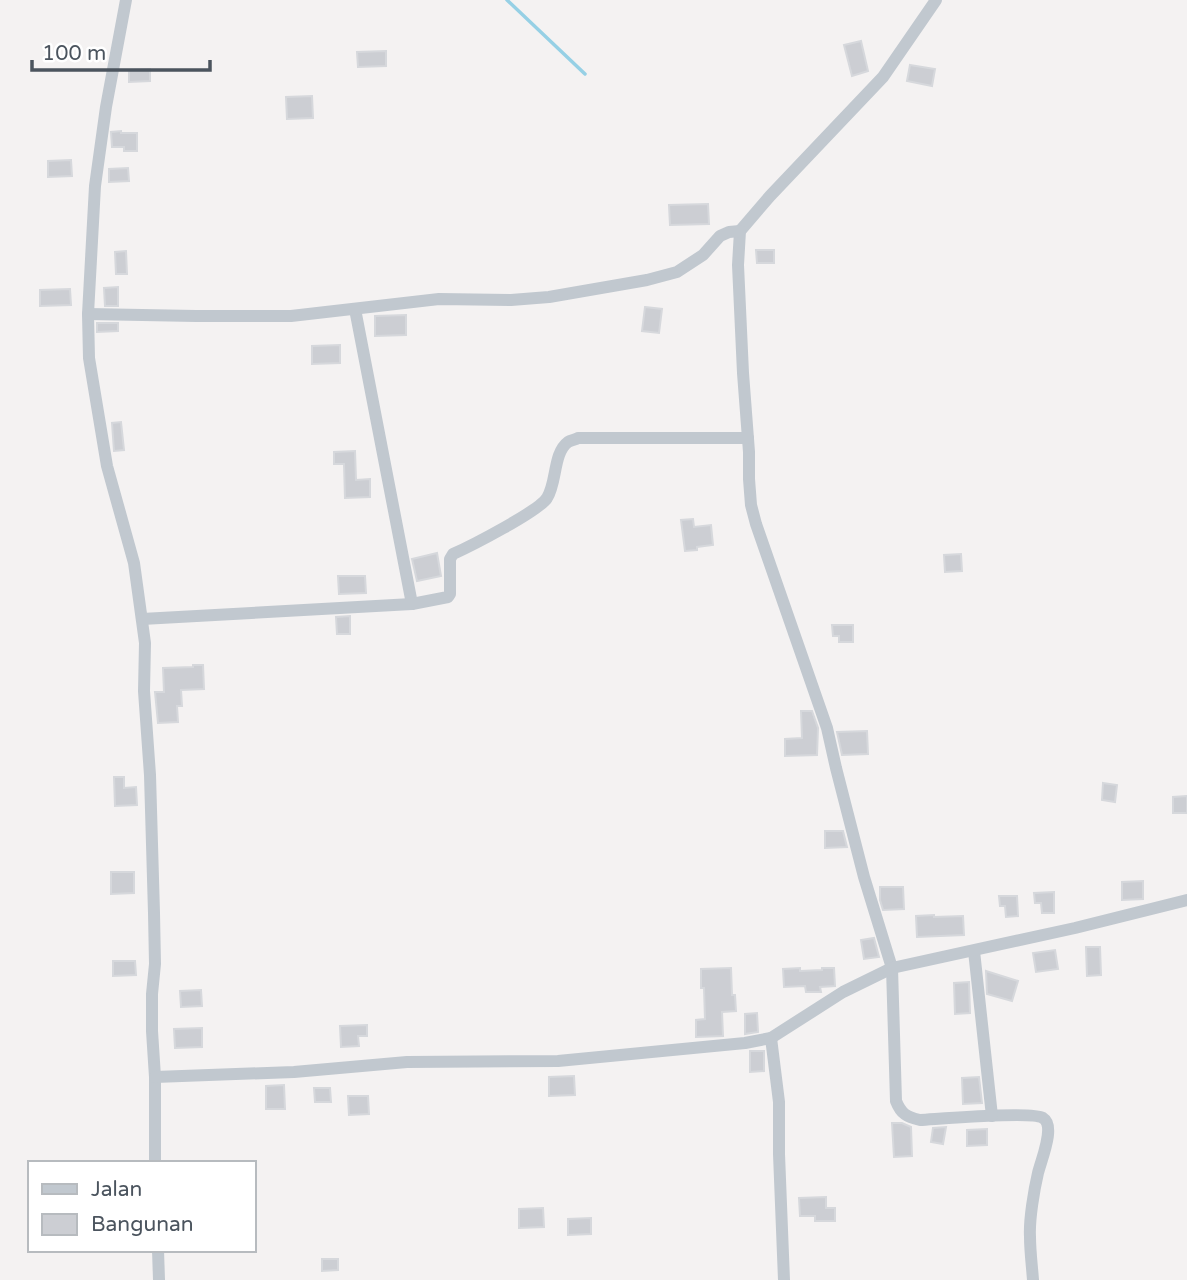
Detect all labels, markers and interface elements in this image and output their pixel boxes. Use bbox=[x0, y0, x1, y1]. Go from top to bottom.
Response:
scale bar bbox=[32, 28, 210, 72]
text: 100 m bbox=[42, 41, 106, 66]
legend bbox=[28, 1161, 256, 1252]
text: Jalan bbox=[91, 1177, 142, 1202]
text: Bangunan bbox=[91, 1212, 194, 1237]

